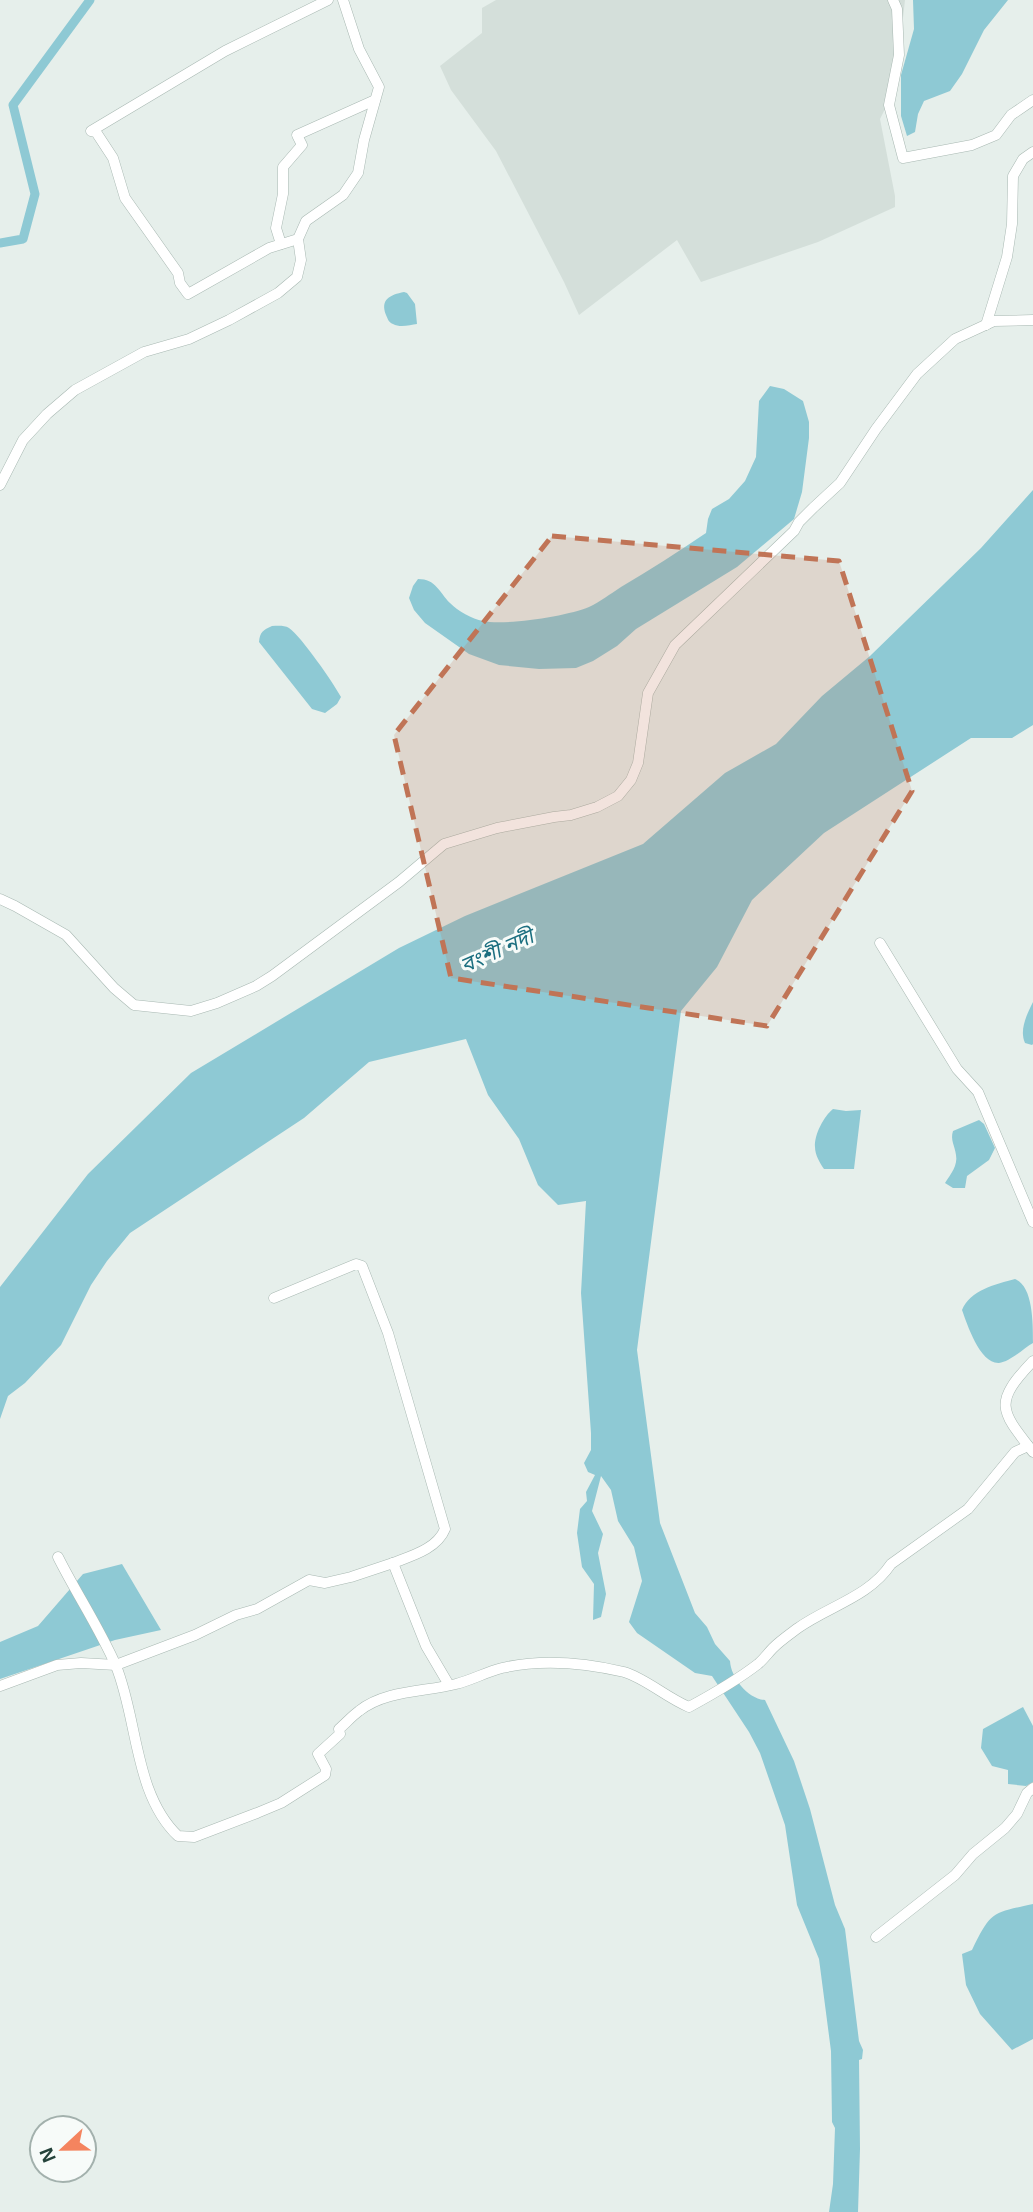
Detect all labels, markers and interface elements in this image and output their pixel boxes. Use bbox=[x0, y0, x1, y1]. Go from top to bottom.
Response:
water label: বংশী নদী bbox=[456, 922, 541, 977]
north arrow bbox=[28, 2114, 98, 2184]
text: N bbox=[35, 2145, 60, 2165]

